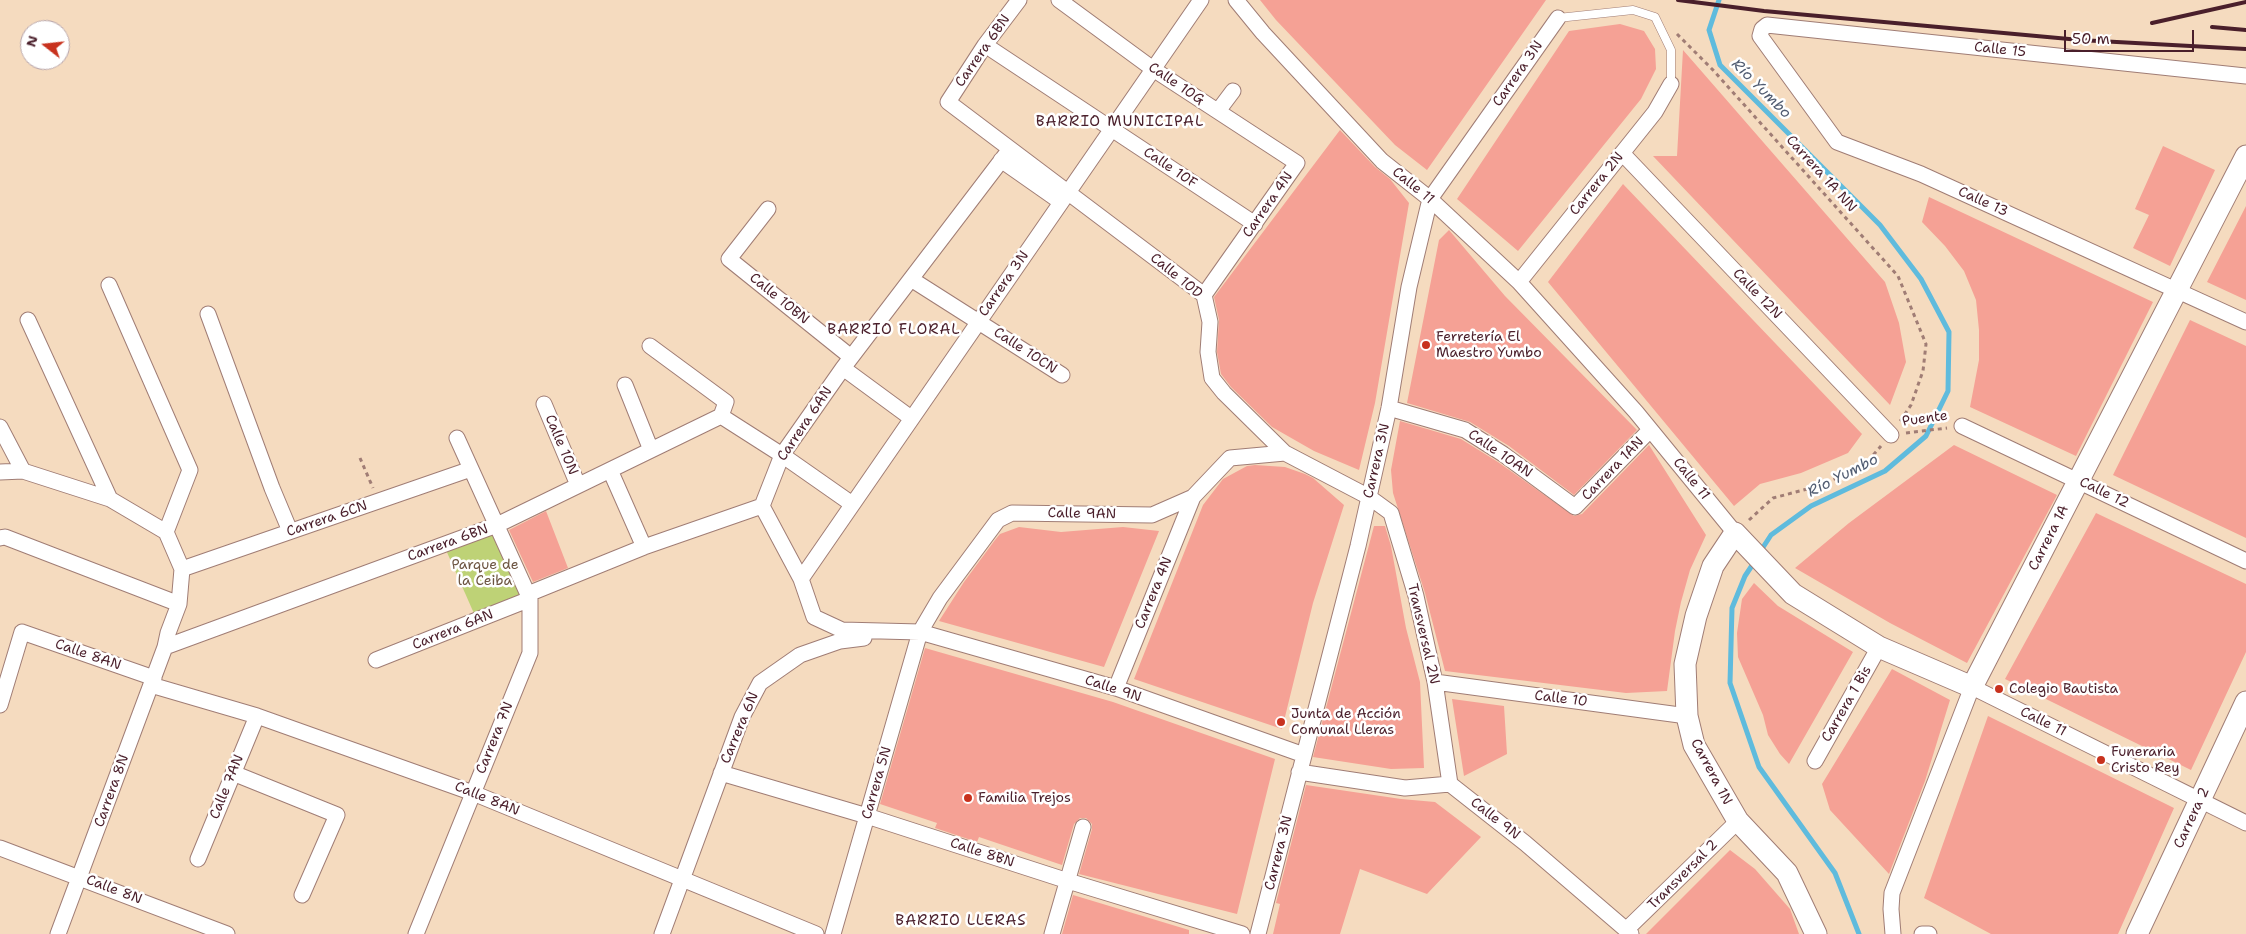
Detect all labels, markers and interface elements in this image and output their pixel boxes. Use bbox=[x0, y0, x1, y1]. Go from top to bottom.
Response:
street label: Carrera 6BN bbox=[952, 12, 1014, 90]
north arrow bbox=[20, 20, 70, 70]
scale bar bbox=[2066, 20, 2196, 52]
text: 50 m bbox=[2072, 29, 2110, 49]
text: N bbox=[21, 33, 42, 49]
street label: Carrera 3N bbox=[1489, 38, 1547, 110]
street label: Calle 15 bbox=[1973, 39, 2027, 61]
water label: Río Yumbo bbox=[1727, 55, 1795, 123]
street label: Calle 10G bbox=[1145, 59, 1207, 109]
district label: BARRIO MUNICIPAL bbox=[1034, 113, 1206, 131]
street label: Carrera 1A NN bbox=[1782, 132, 1860, 216]
street label: Calle 10F bbox=[1140, 144, 1200, 192]
street label: Carrera 2N bbox=[1566, 149, 1628, 219]
street label: Calle 11 bbox=[1389, 164, 1437, 208]
street label: Carrera 4N bbox=[1239, 169, 1297, 241]
street label: Calle 13 bbox=[1955, 184, 2011, 220]
street label: Carrera 3N bbox=[975, 248, 1033, 320]
street label: Calle 10D bbox=[1146, 250, 1206, 302]
street label: Calle 12N bbox=[1729, 265, 1785, 323]
street label: Calle 10BN bbox=[746, 270, 812, 328]
district label: BARRIO FLORAL bbox=[826, 321, 962, 339]
street label: Calle 10CN bbox=[990, 324, 1060, 378]
place label: Ferretería El Maestro Yumbo bbox=[1436, 329, 1542, 362]
marker: Ferretería El Maestro Yumbo bbox=[1420, 339, 1432, 351]
street label: Carrera 6AN bbox=[774, 384, 836, 464]
street label: Puente bbox=[1901, 407, 1949, 431]
street label: Calle 10N bbox=[541, 412, 581, 478]
street label: Carrera 3N bbox=[1360, 422, 1394, 500]
street label: Calle 10AN bbox=[1465, 426, 1535, 482]
street label: Carrera 1AN bbox=[1578, 434, 1648, 504]
water label: Río Yumbo bbox=[1805, 451, 1881, 501]
street label: Calle 11 bbox=[1669, 455, 1713, 503]
street label: Calle 12 bbox=[2077, 474, 2131, 512]
street label: Carrera 6CN bbox=[284, 497, 370, 541]
street label: Carrera 1A bbox=[2025, 502, 2073, 574]
street label: Calle 9AN bbox=[1048, 505, 1116, 523]
street label: Carrera 6BN bbox=[405, 521, 491, 565]
street label: Carrera 4N bbox=[1132, 555, 1176, 631]
park label: Parque de la Ceiba bbox=[451, 557, 519, 590]
street label: Transversal 2N bbox=[1403, 582, 1443, 686]
street label: Carrera 6AN bbox=[410, 606, 496, 654]
street label: Calle 8AN bbox=[53, 636, 123, 674]
street label: Carrera 1 Bis bbox=[1818, 663, 1876, 745]
street label: Calle 9N bbox=[1083, 672, 1143, 706]
place label: Colegio Bautista bbox=[2009, 681, 2118, 697]
marker: Colegio Bautista bbox=[1993, 683, 2005, 695]
street label: Calle 10 bbox=[1534, 687, 1588, 711]
street label: Carrera 6N bbox=[717, 690, 763, 766]
street label: Carrera 7N bbox=[473, 700, 517, 776]
street label: Calle 11 bbox=[2017, 704, 2069, 740]
place label: Junta de Acción Comunal Lleras bbox=[1291, 706, 1401, 739]
marker: Junta de Acción Comunal Lleras bbox=[1275, 716, 1287, 728]
street label: Carrera 1N bbox=[1687, 736, 1735, 808]
place label: Funeraria Cristo Rey bbox=[2111, 744, 2180, 776]
street label: Carrera 5N bbox=[859, 745, 895, 821]
street label: Carrera 8N bbox=[91, 752, 133, 830]
street label: Calle 7AN bbox=[206, 752, 248, 822]
marker: Funeraria Cristo Rey bbox=[2095, 754, 2107, 766]
street label: Calle 8AN bbox=[452, 778, 522, 820]
street label: Carrera 2 bbox=[2171, 785, 2213, 851]
place label: Familia Trejos bbox=[978, 790, 1071, 806]
marker: Familia Trejos bbox=[962, 792, 974, 804]
street label: Calle 9N bbox=[1467, 794, 1523, 844]
street label: Carrera 3N bbox=[1262, 814, 1296, 892]
street label: Calle 8BN bbox=[948, 835, 1016, 871]
street label: Transversal 2 bbox=[1645, 837, 1721, 913]
street label: Calle 8N bbox=[84, 872, 144, 908]
district label: BARRIO LLERAS bbox=[894, 912, 1028, 930]

